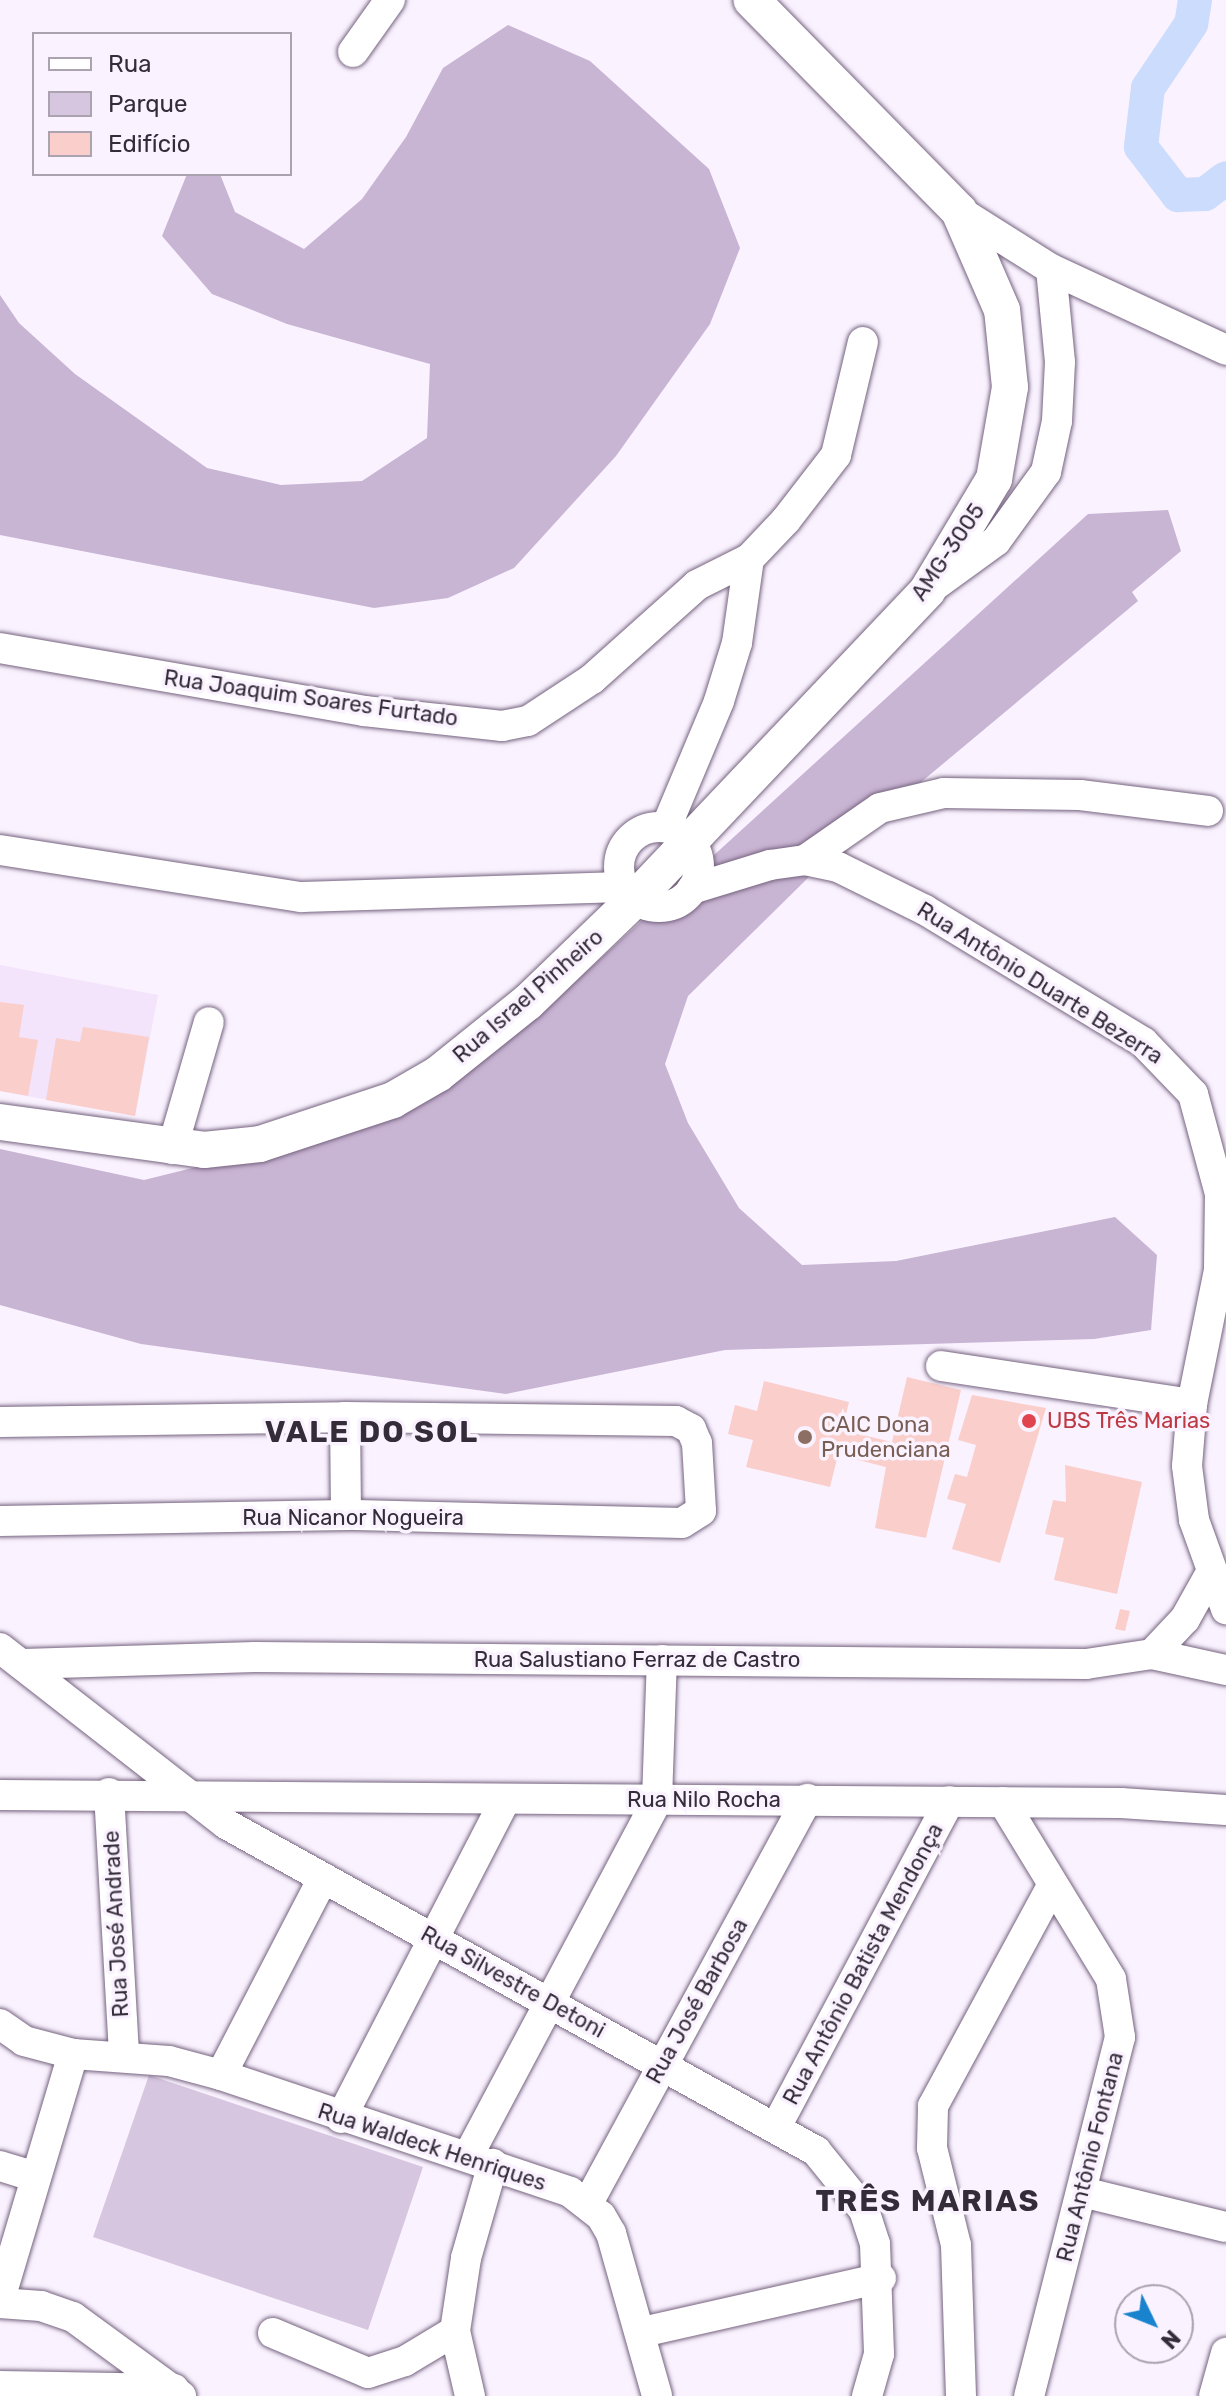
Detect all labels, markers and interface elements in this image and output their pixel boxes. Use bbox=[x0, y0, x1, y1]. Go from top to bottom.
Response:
legend bbox=[32, 32, 292, 176]
text: Rua bbox=[108, 50, 151, 78]
text: Parque bbox=[108, 90, 187, 118]
text: Edifício bbox=[108, 130, 191, 158]
street label: AMG-3005 bbox=[906, 498, 990, 606]
street label: Rua Joaquim Soares Furtado bbox=[162, 664, 460, 732]
street label: Rua Antônio Duarte Bezerra bbox=[912, 896, 1168, 1070]
street label: Rua Israel Pinheiro bbox=[447, 924, 609, 1068]
place label: UBS Três Marias bbox=[1047, 1408, 1211, 1434]
marker: UBS Três Marias bbox=[1018, 1410, 1040, 1432]
place label: CAIC Dona Prudenciana bbox=[821, 1411, 951, 1462]
district label: VALE DO SOL bbox=[265, 1414, 479, 1450]
marker: CAIC Dona Prudenciana bbox=[796, 1428, 814, 1446]
street label: Rua Nicanor Nogueira bbox=[242, 1505, 464, 1531]
street label: Rua Salustiano Ferraz de Castro bbox=[474, 1647, 800, 1673]
street label: Rua Nilo Rocha bbox=[627, 1787, 781, 1813]
street label: Rua Antônio Batista Mendonça bbox=[777, 1819, 949, 2109]
street label: Rua José Andrade bbox=[98, 1830, 134, 2018]
street label: Rua José Barbosa bbox=[641, 1914, 753, 2088]
street label: Rua Silvestre Detoni bbox=[416, 1920, 610, 2044]
street label: Rua Antônio Fontana bbox=[1051, 2049, 1129, 2265]
street label: Rua Waldeck Henriques bbox=[314, 2098, 550, 2196]
district label: TRÊS MARIAS bbox=[816, 2183, 1040, 2219]
north arrow bbox=[1114, 2284, 1194, 2364]
text: N bbox=[1155, 2324, 1186, 2354]

